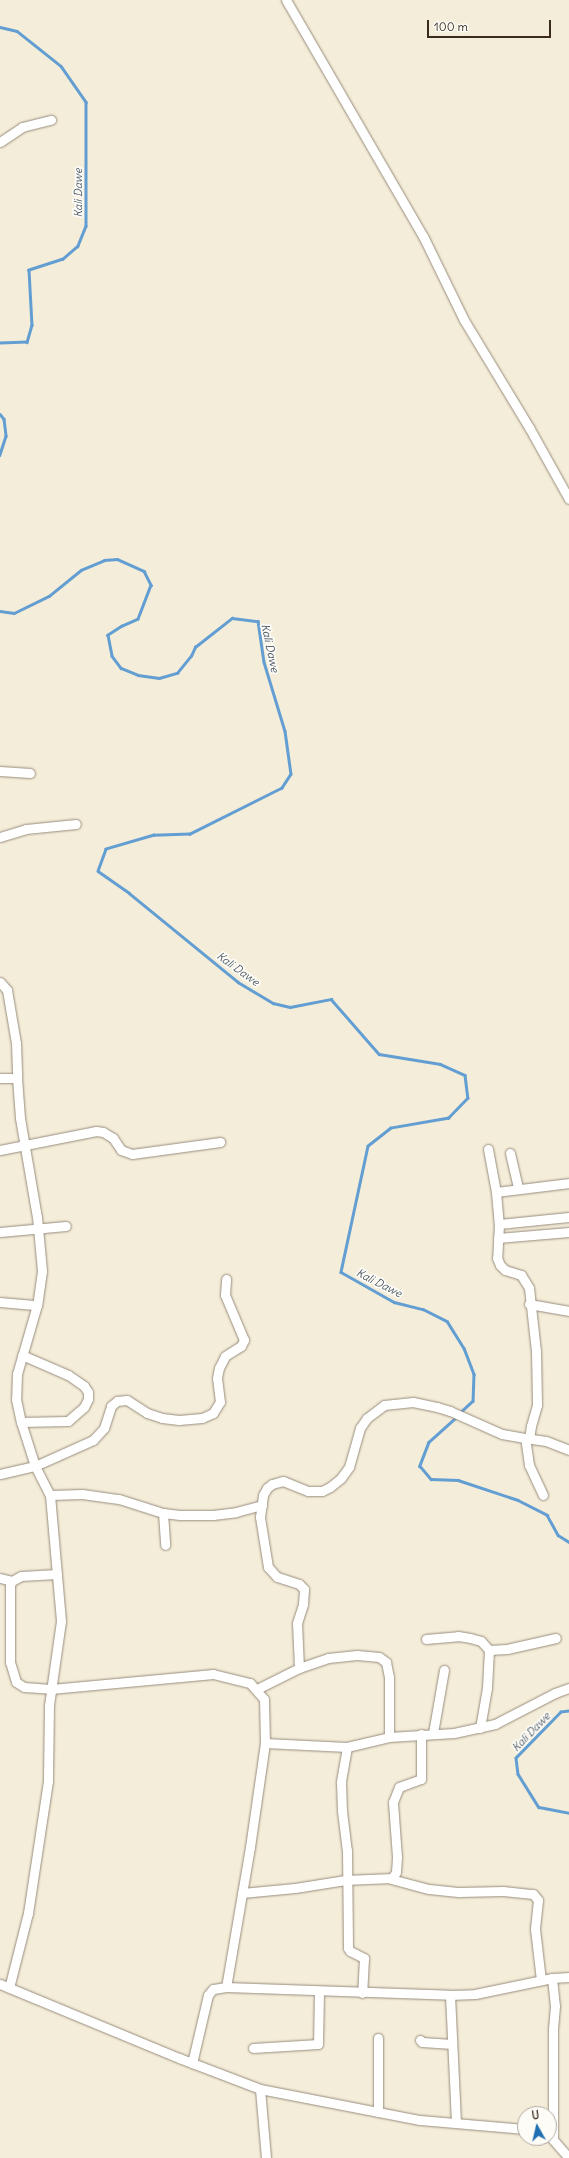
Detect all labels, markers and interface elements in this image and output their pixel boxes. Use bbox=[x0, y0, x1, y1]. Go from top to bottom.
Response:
scale bar bbox=[429, 12, 553, 38]
text: 100 m bbox=[434, 19, 468, 34]
water label: Kali Dawe bbox=[71, 168, 85, 218]
water label: Kali Dawe bbox=[258, 623, 282, 673]
water label: Kali Dawe bbox=[214, 949, 262, 989]
water label: Kali Dawe bbox=[354, 1266, 404, 1300]
water label: Kali Dawe bbox=[509, 1710, 553, 1754]
north arrow bbox=[517, 2106, 557, 2146]
text: U bbox=[531, 2108, 540, 2123]

